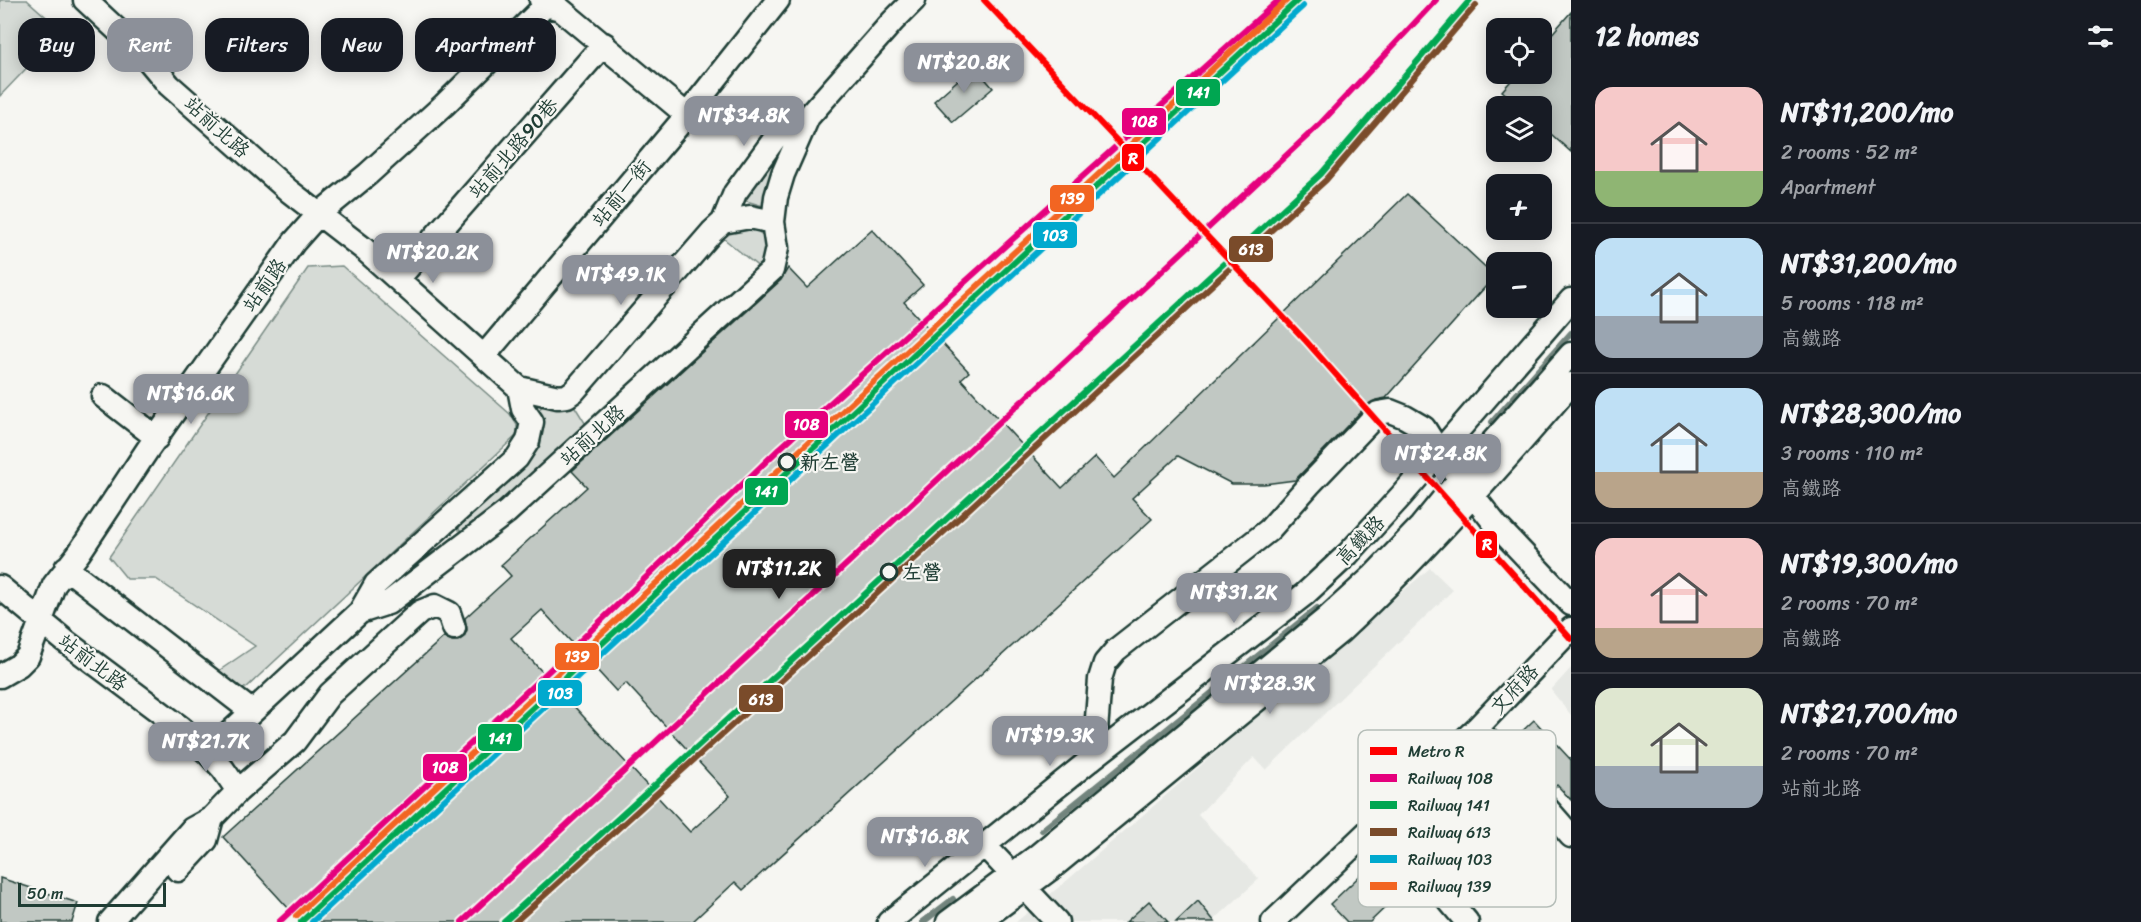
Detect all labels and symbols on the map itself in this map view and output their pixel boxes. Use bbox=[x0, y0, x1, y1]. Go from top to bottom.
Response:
pin: NT$20.8K bbox=[902, 43, 1026, 94]
line badge: 141 bbox=[1175, 78, 1221, 107]
text: 141 bbox=[1186, 78, 1210, 107]
street label: 站前北路 bbox=[175, 88, 259, 168]
street label: 站前北路90巷 bbox=[459, 89, 568, 207]
pin: NT$34.8K bbox=[682, 96, 806, 147]
line badge: 108 bbox=[1121, 107, 1167, 136]
text: 108 bbox=[1131, 107, 1158, 136]
line badge: R bbox=[1121, 143, 1145, 172]
text: R bbox=[1127, 144, 1138, 173]
street label: 站前一街 bbox=[582, 151, 661, 235]
line badge: 139 bbox=[1049, 184, 1095, 213]
text: 139 bbox=[1059, 184, 1085, 213]
line badge: 103 bbox=[1032, 221, 1078, 249]
text: 103 bbox=[1042, 221, 1068, 250]
pin: NT$20.2K bbox=[371, 233, 495, 284]
line badge: 613 bbox=[1228, 235, 1274, 263]
text: 613 bbox=[1238, 235, 1264, 264]
street label: 站前路 bbox=[233, 250, 297, 320]
pin: NT$49.1K bbox=[559, 255, 683, 306]
pin: NT$16.6K bbox=[129, 374, 253, 425]
street label: 站前北路 bbox=[551, 395, 635, 475]
line badge: 108 bbox=[784, 410, 829, 439]
text: 108 bbox=[793, 410, 820, 439]
pin: NT$24.8K bbox=[1379, 434, 1503, 485]
place label: 新左營 bbox=[800, 445, 860, 480]
marker: 新左營 bbox=[778, 453, 796, 471]
line badge: 141 bbox=[744, 477, 789, 506]
text: 141 bbox=[754, 477, 778, 506]
street label: 高鐵路 bbox=[1327, 506, 1394, 574]
line badge: R bbox=[1475, 530, 1498, 559]
text: R bbox=[1481, 530, 1492, 559]
pin: NT$11.2K bbox=[717, 549, 841, 600]
place label: 左營 bbox=[902, 555, 942, 590]
marker: 左營 bbox=[880, 563, 898, 581]
pin: NT$31.2K bbox=[1172, 573, 1296, 624]
street label: 站前北路 bbox=[50, 624, 136, 701]
line badge: 139 bbox=[554, 642, 600, 671]
text: 139 bbox=[564, 642, 590, 671]
street label: 文府路 bbox=[1481, 655, 1548, 723]
pin: NT$28.3K bbox=[1208, 664, 1332, 715]
line badge: 103 bbox=[537, 679, 583, 707]
text: 103 bbox=[547, 679, 573, 708]
line badge: 613 bbox=[738, 684, 784, 713]
text: 613 bbox=[748, 685, 774, 714]
pin: NT$19.3K bbox=[988, 716, 1112, 767]
pin: NT$21.7K bbox=[144, 722, 268, 773]
line badge: 141 bbox=[477, 723, 523, 752]
text: 141 bbox=[488, 724, 512, 753]
legend bbox=[1358, 730, 1556, 907]
text: Metro R bbox=[1408, 737, 1465, 766]
line badge: 108 bbox=[422, 753, 468, 782]
text: 108 bbox=[432, 753, 459, 782]
text: Railway 108 bbox=[1408, 764, 1493, 793]
text: Railway 141 bbox=[1408, 791, 1490, 820]
pin: NT$16.8K bbox=[863, 817, 987, 868]
text: Railway 613 bbox=[1408, 818, 1491, 847]
text: Railway 103 bbox=[1408, 845, 1492, 874]
text: Railway 139 bbox=[1408, 872, 1492, 901]
scale bar bbox=[18, 880, 166, 908]

